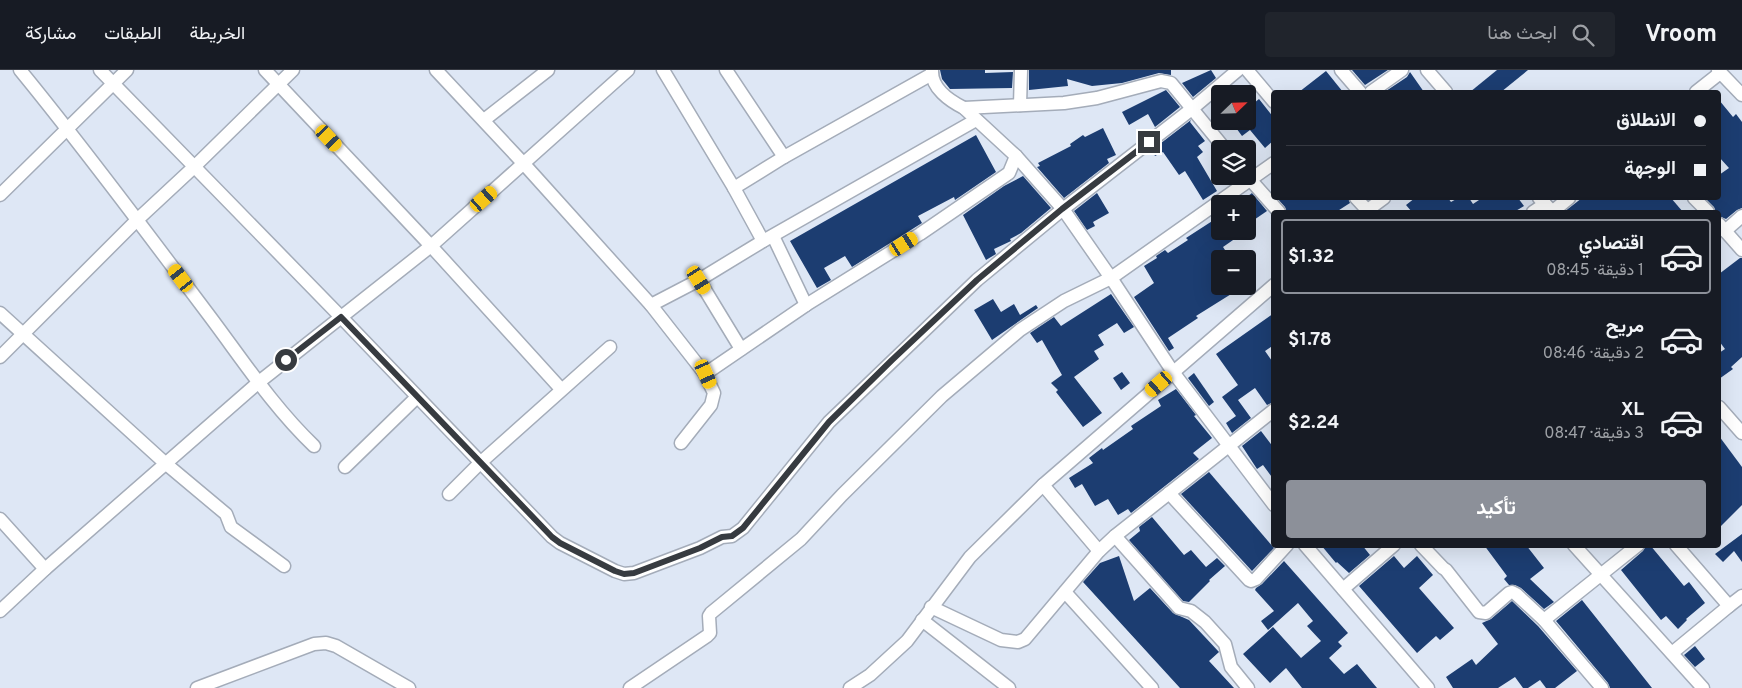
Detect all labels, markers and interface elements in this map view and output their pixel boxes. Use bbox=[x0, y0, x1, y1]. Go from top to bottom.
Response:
search box bbox=[1265, 12, 1615, 57]
text: Vroom bbox=[1645, 20, 1717, 50]
icon: search bbox=[1569, 21, 1597, 49]
text: ابحث هنا bbox=[1487, 22, 1557, 46]
text: مشاركة bbox=[25, 23, 76, 46]
text: الطبقات bbox=[104, 23, 161, 46]
text: الخريطة bbox=[189, 23, 245, 46]
north arrow bbox=[1211, 85, 1256, 130]
map controls bbox=[1211, 85, 1256, 295]
text: الانطلاق bbox=[1616, 109, 1676, 133]
car bbox=[313, 122, 344, 154]
route end bbox=[1138, 131, 1160, 153]
button: layers bbox=[1211, 140, 1256, 185]
text: الوجهة bbox=[1624, 157, 1676, 181]
car bbox=[467, 183, 500, 215]
button: + bbox=[1211, 195, 1256, 240]
car bbox=[887, 230, 920, 258]
text: اقتصادي bbox=[1579, 232, 1644, 256]
icon: car bbox=[1659, 234, 1704, 279]
text: $1.32 bbox=[1288, 245, 1334, 269]
button: − bbox=[1211, 250, 1256, 295]
text: 1 دقيقة · 08:45 bbox=[1546, 261, 1644, 281]
car bbox=[165, 262, 196, 294]
car bbox=[684, 263, 713, 297]
text: مريح bbox=[1606, 315, 1644, 339]
icon: car bbox=[1659, 317, 1704, 362]
text: $1.78 bbox=[1288, 328, 1332, 352]
text: 2 دقيقة · 08:46 bbox=[1543, 344, 1644, 364]
route start bbox=[275, 349, 297, 371]
car bbox=[693, 357, 718, 391]
car bbox=[1142, 368, 1175, 400]
text: XL bbox=[1621, 398, 1644, 422]
icon: car bbox=[1659, 400, 1704, 445]
text: $2.24 bbox=[1288, 411, 1340, 435]
text: 3 دقيقة · 08:47 bbox=[1544, 424, 1644, 444]
button: تأكيد bbox=[1286, 480, 1706, 538]

